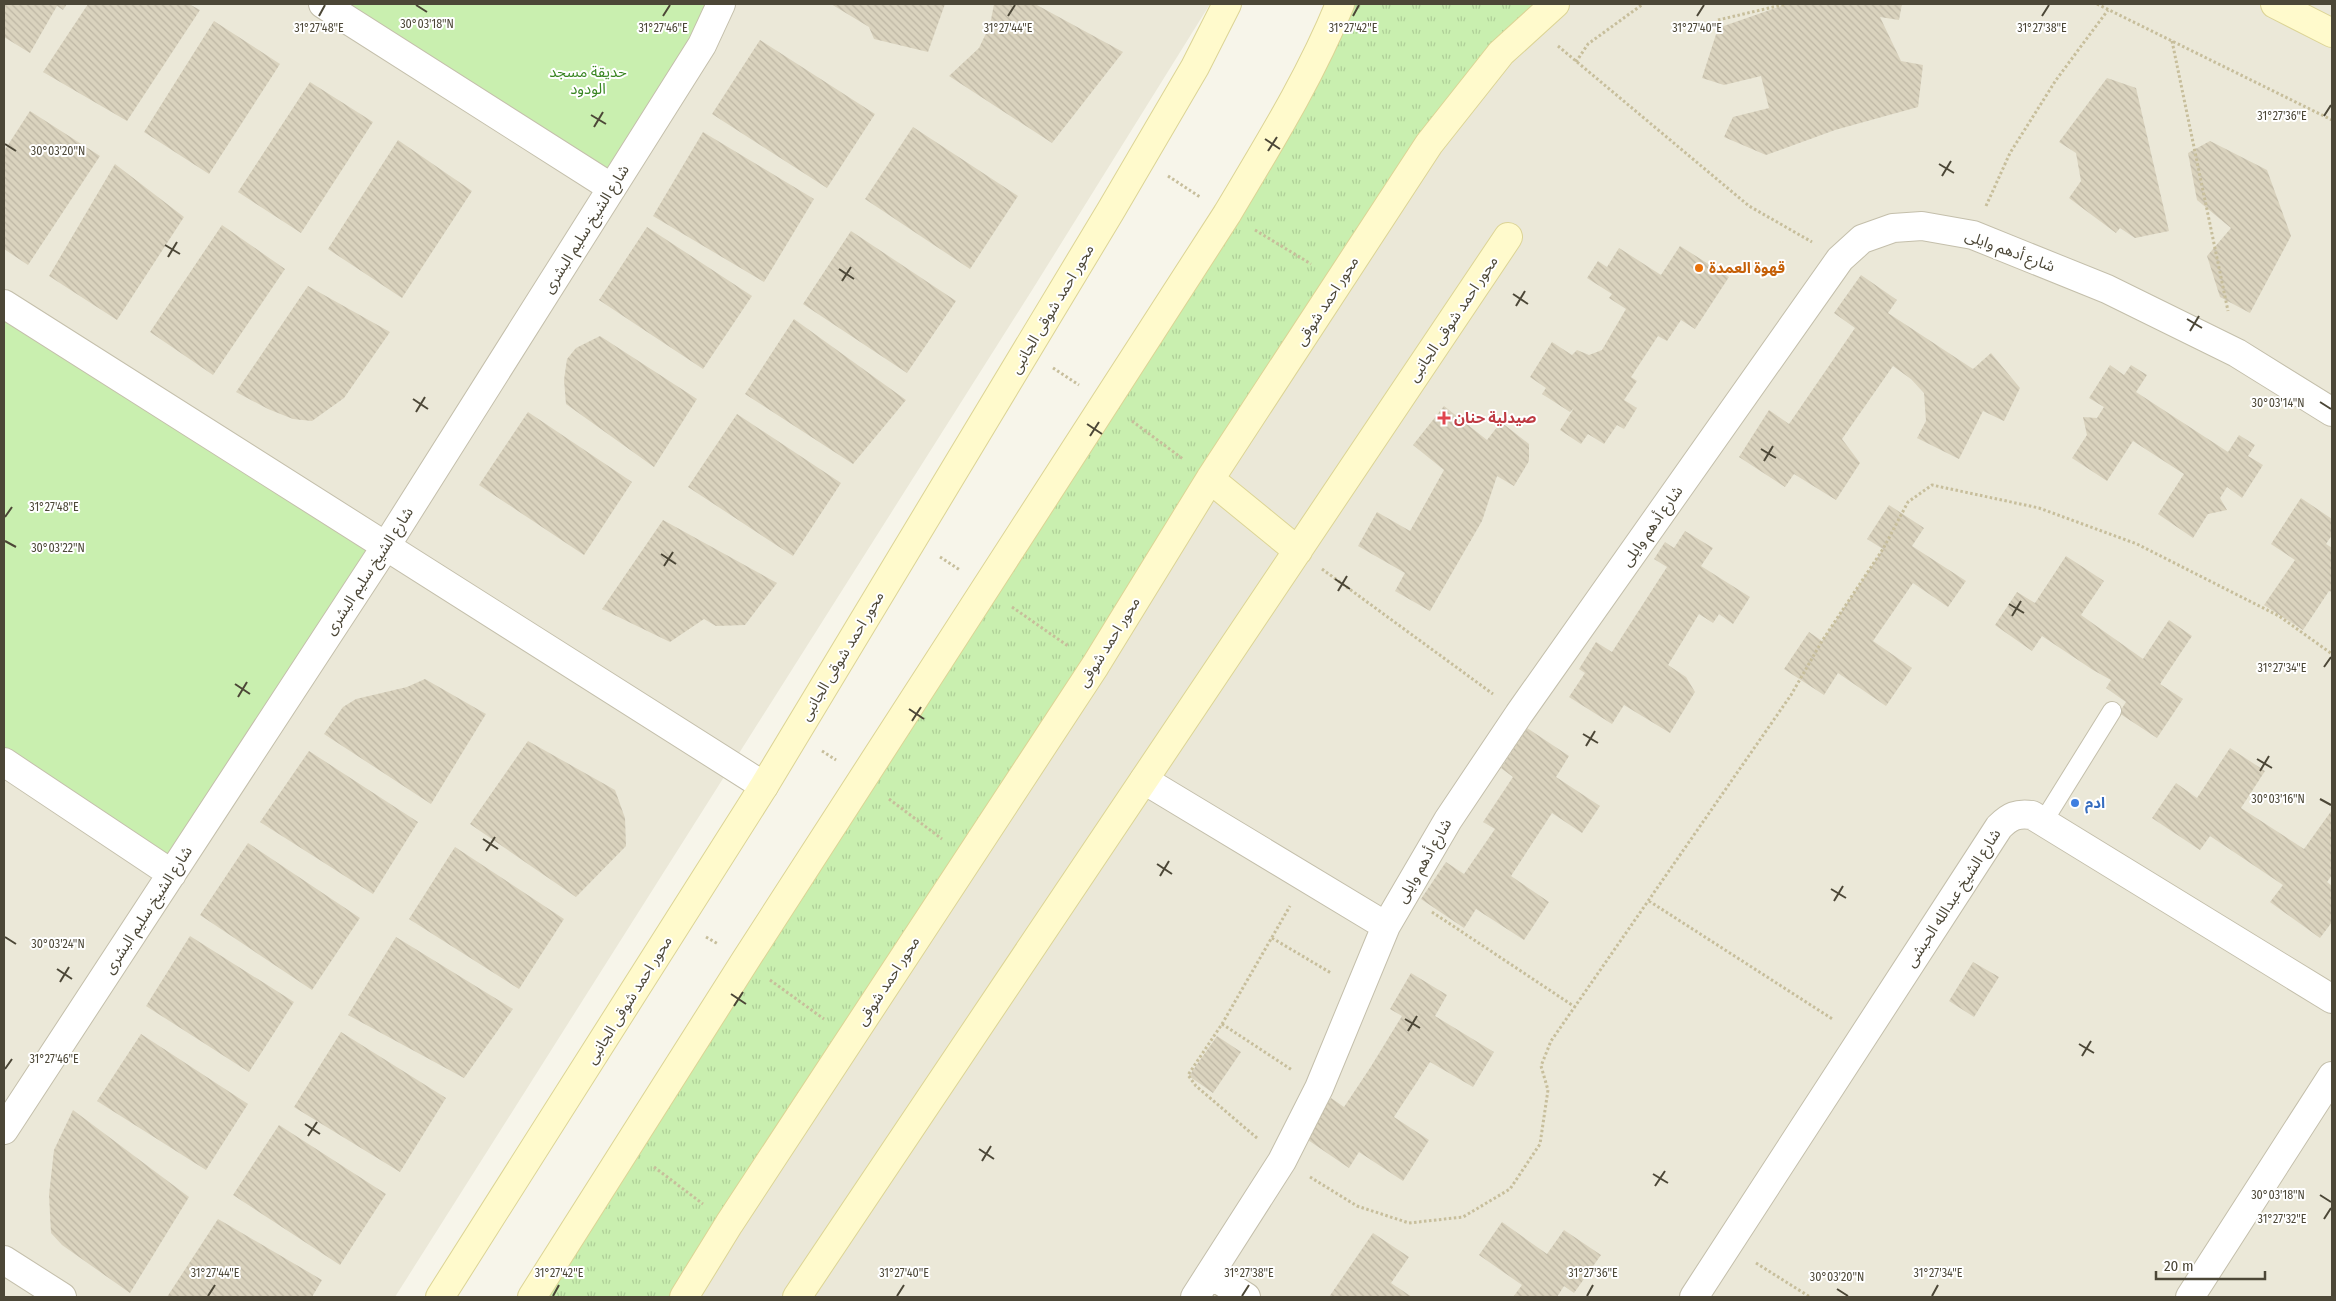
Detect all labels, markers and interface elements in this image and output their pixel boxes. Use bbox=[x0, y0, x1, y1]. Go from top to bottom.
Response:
text: 30°03'18"N bbox=[400, 17, 454, 31]
text: 31°27'48"E bbox=[294, 21, 344, 35]
text: 31°27'46"E bbox=[638, 21, 688, 35]
text: 31°27'44"E bbox=[984, 21, 1033, 35]
text: 31°27'42"E bbox=[1329, 21, 1378, 35]
text: 31°27'40"E bbox=[1672, 21, 1722, 35]
text: 31°27'38"E bbox=[2017, 21, 2067, 35]
park label: حديقة مسجد الودود bbox=[549, 63, 627, 98]
text: 31°27'36"E bbox=[2257, 109, 2307, 123]
text: 30°03'20"N bbox=[31, 144, 85, 158]
street label: شارع الشيخ سليم البشرى bbox=[539, 161, 636, 298]
street label: شارع أدهم وايلى bbox=[1962, 226, 2058, 278]
street label: محور احمد شوقى الجانبى bbox=[1006, 241, 1098, 377]
street label: محور احمد شوقى bbox=[1291, 253, 1363, 349]
street label: محور احمد شوقى الجانبى bbox=[1404, 253, 1502, 385]
place label: قهوة العمدة bbox=[1709, 259, 1785, 277]
marker: قهوة العمدة bbox=[1693, 262, 1705, 274]
text: 30°03'14"N bbox=[2252, 396, 2304, 410]
place label: صيدلية حنان bbox=[1454, 409, 1537, 427]
marker: صيدلية حنان bbox=[1438, 412, 1450, 424]
street label: شارع أدهم وايلى bbox=[1618, 482, 1689, 572]
text: 31°27'48"E bbox=[29, 500, 79, 514]
street label: شارع الشيخ سليم البشرى bbox=[321, 504, 420, 640]
text: 30°03'22"N bbox=[31, 541, 85, 555]
street label: محور احمد شوقى الجانبى bbox=[796, 588, 888, 724]
street label: محور احمد شوقى bbox=[1074, 594, 1144, 690]
text: 31°27'34"E bbox=[2258, 661, 2307, 675]
text: 30°03'16"N bbox=[2251, 792, 2305, 806]
place label: ادم bbox=[2085, 794, 2105, 814]
marker: ادم bbox=[2069, 797, 2081, 809]
street label: شارع أدهم وايلى bbox=[1393, 815, 1458, 908]
street label: شارع الشيخ عبدالله الحبشى bbox=[1902, 825, 2007, 972]
street label: شارع الشيخ سليم البشرى bbox=[100, 843, 199, 979]
street label: محور احمد شوقى الجانبى bbox=[582, 933, 676, 1067]
street label: محور احمد شوقى bbox=[852, 933, 924, 1029]
text: 30°03'24"N bbox=[31, 937, 85, 951]
text: 31°27'46"E bbox=[29, 1052, 79, 1066]
text: 30°03'18"N bbox=[2251, 1188, 2305, 1202]
text: 31°27'32"E bbox=[2258, 1212, 2307, 1226]
scale bar bbox=[2156, 1248, 2265, 1280]
text: 20 m bbox=[2164, 1257, 2194, 1275]
text: 31°27'44"E bbox=[191, 1266, 240, 1280]
text: 31°27'42"E bbox=[535, 1266, 584, 1280]
text: 31°27'40"E bbox=[879, 1266, 929, 1280]
text: 31°27'38"E bbox=[1224, 1266, 1274, 1280]
text: 31°27'36"E bbox=[1568, 1266, 1618, 1280]
text: 31°27'34"E bbox=[1914, 1266, 1963, 1280]
text: 30°03'20"N bbox=[1810, 1270, 1864, 1284]

